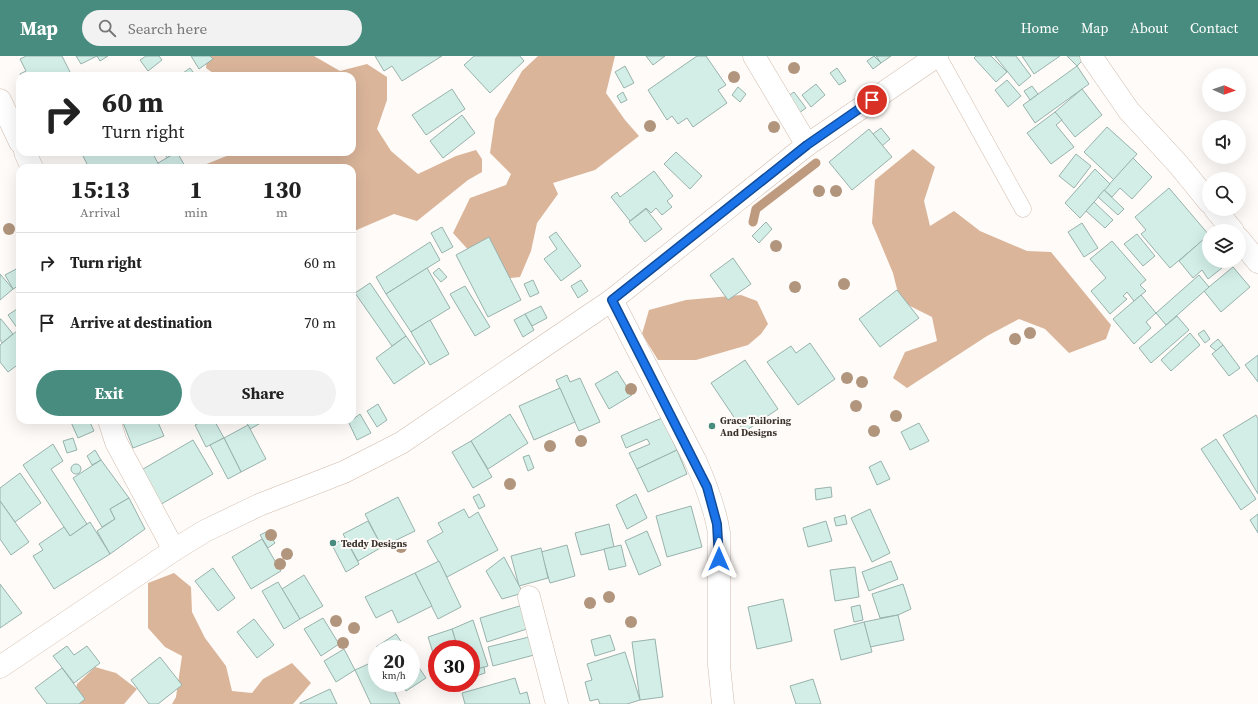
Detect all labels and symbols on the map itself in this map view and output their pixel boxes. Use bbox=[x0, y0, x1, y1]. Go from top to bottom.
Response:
north arrow bbox=[1202, 68, 1246, 112]
pin bbox=[855, 83, 889, 117]
place label: Grace Tailoring And Designs bbox=[720, 414, 792, 439]
marker: Grace Tailoring And Designs bbox=[707, 421, 717, 431]
place label: Teddy Designs bbox=[341, 537, 408, 550]
marker: Teddy Designs bbox=[328, 538, 338, 548]
position arrow bbox=[698, 538, 740, 580]
speed limit sign: 30 bbox=[428, 640, 480, 692]

